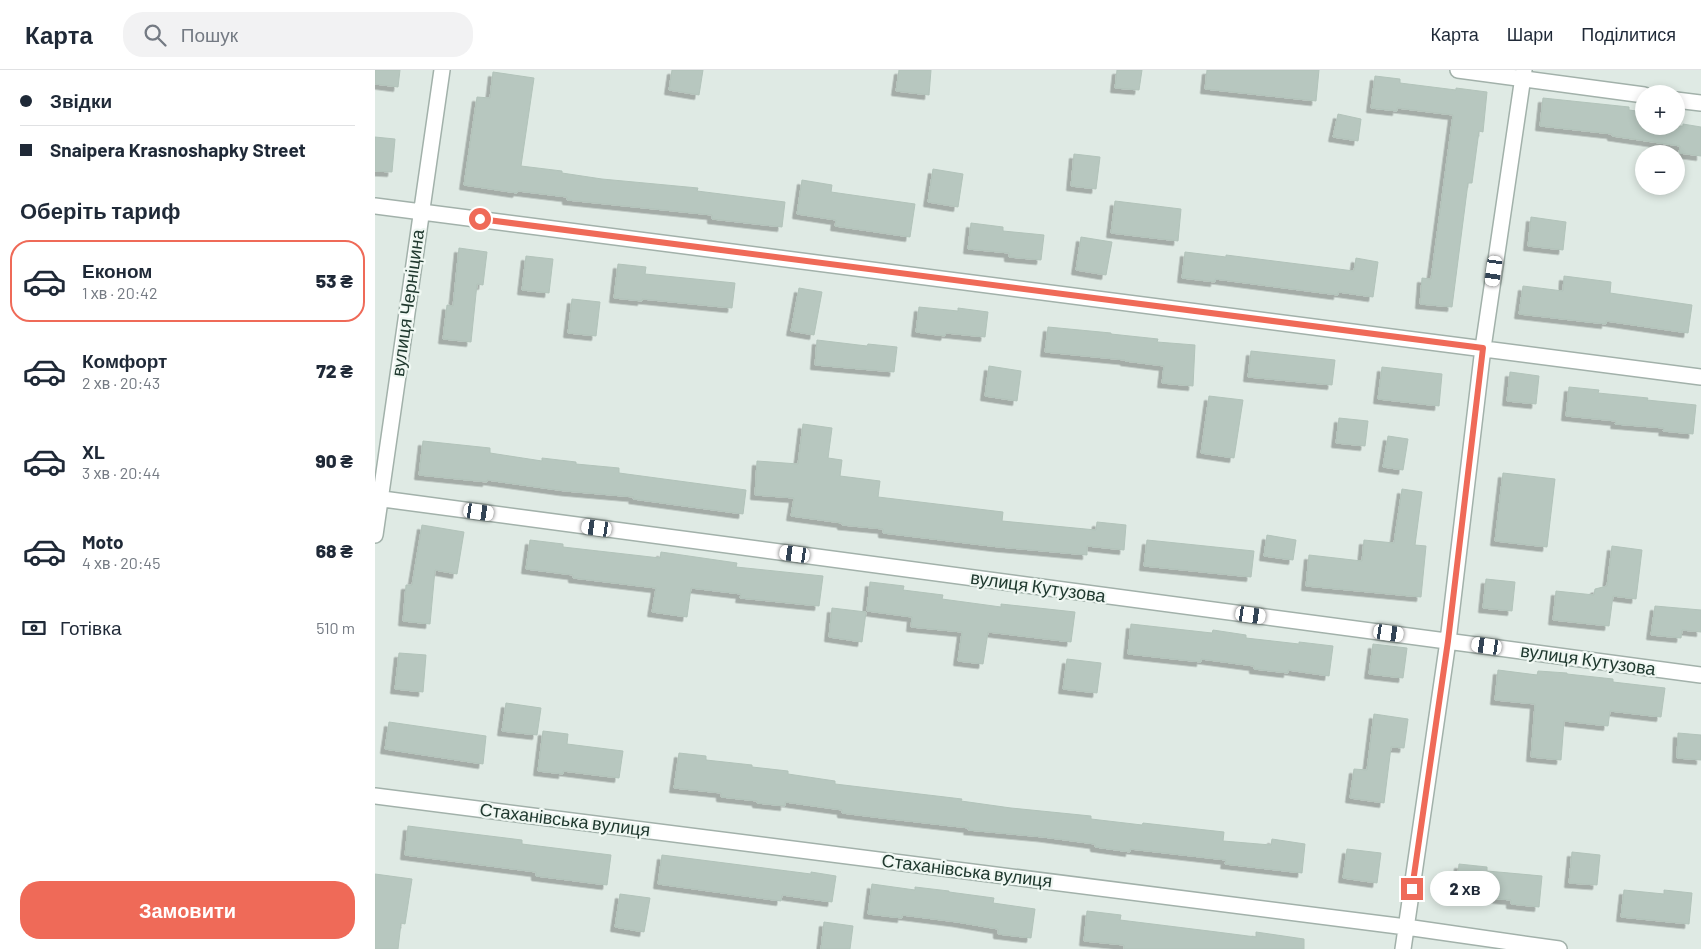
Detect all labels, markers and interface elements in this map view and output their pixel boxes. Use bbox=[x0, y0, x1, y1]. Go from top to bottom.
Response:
search box bbox=[123, 12, 473, 57]
text: Карта bbox=[25, 20, 93, 49]
icon: search bbox=[141, 21, 169, 49]
text: Пошук bbox=[181, 23, 238, 46]
text: Карта bbox=[1431, 23, 1479, 45]
text: Шари bbox=[1507, 23, 1553, 45]
text: Поділитися bbox=[1581, 23, 1676, 45]
map controls bbox=[1635, 85, 1685, 195]
button: + bbox=[1635, 85, 1685, 135]
text: Звідки bbox=[50, 89, 112, 112]
text: Snaipera Krasnoshapky Street bbox=[50, 138, 306, 161]
button: − bbox=[1635, 145, 1685, 195]
text: Оберіть тариф bbox=[20, 197, 180, 223]
route start bbox=[469, 208, 491, 230]
street label: вулиця Черніцина bbox=[386, 227, 428, 378]
car bbox=[1484, 255, 1503, 287]
icon: car bbox=[22, 259, 67, 304]
text: Економ bbox=[82, 259, 152, 282]
text: 53 ₴ bbox=[316, 269, 353, 292]
text: 1 хв · 20:42 bbox=[82, 283, 158, 302]
icon: car bbox=[22, 349, 67, 394]
text: Комфорт bbox=[82, 349, 167, 372]
text: 72 ₴ bbox=[316, 359, 353, 382]
text: 2 хв · 20:43 bbox=[82, 373, 160, 392]
icon: car bbox=[22, 439, 67, 484]
text: XL bbox=[82, 440, 105, 463]
text: 90 ₴ bbox=[316, 449, 353, 472]
text: 3 хв · 20:44 bbox=[82, 463, 160, 482]
car bbox=[463, 502, 494, 522]
car bbox=[581, 518, 612, 538]
icon: car bbox=[22, 529, 67, 574]
text: Moto bbox=[82, 530, 124, 553]
text: 68 ₴ bbox=[316, 539, 353, 562]
car bbox=[779, 544, 810, 564]
text: 4 хв · 20:45 bbox=[82, 553, 160, 572]
street label: вулиця Кутузова bbox=[969, 566, 1108, 607]
car bbox=[1235, 605, 1266, 625]
icon: cash bbox=[20, 614, 48, 642]
text: Готівка bbox=[60, 616, 121, 639]
text: 510 m bbox=[316, 618, 355, 637]
car bbox=[1373, 623, 1404, 643]
car bbox=[1471, 636, 1502, 656]
street label: вулиця Кутузова bbox=[1519, 639, 1658, 680]
street label: Стаханівська вулиця bbox=[479, 798, 652, 840]
street label: Стаханівська вулиця bbox=[881, 849, 1054, 891]
callout: 2 хв bbox=[1429, 872, 1499, 906]
route end bbox=[1401, 878, 1423, 900]
text: 2 хв bbox=[1449, 879, 1481, 898]
button: Замовити bbox=[20, 881, 355, 939]

